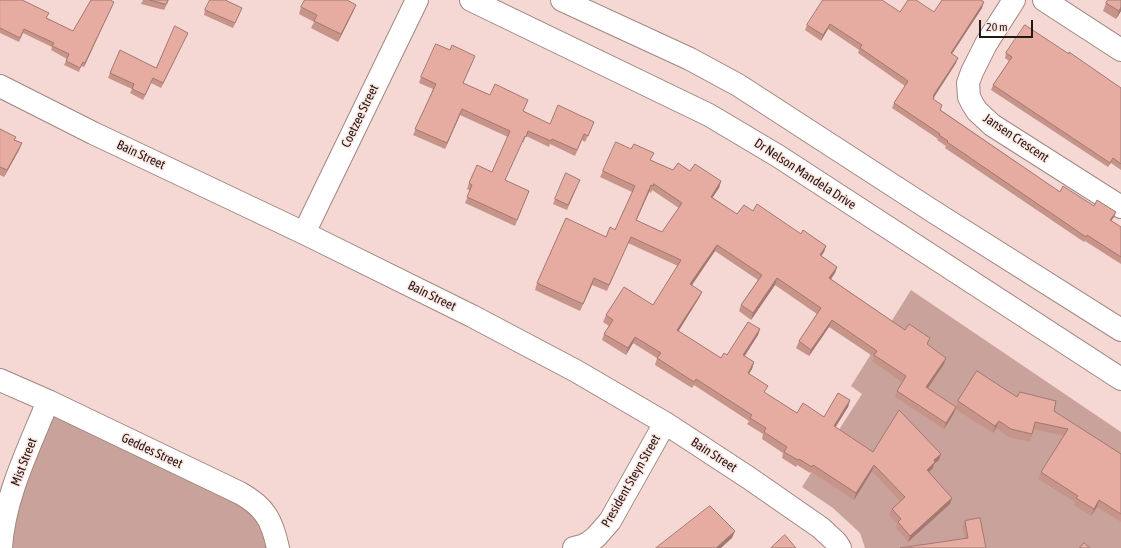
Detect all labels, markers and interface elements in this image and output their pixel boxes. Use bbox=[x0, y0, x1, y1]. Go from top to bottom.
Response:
scale bar bbox=[981, 12, 1035, 38]
text: 20 m bbox=[986, 20, 1008, 34]
street label: Coetzee Street bbox=[338, 82, 382, 150]
street label: Jansen Crescent bbox=[980, 110, 1052, 166]
street label: Dr Nelson Mandela Drive bbox=[751, 135, 859, 213]
street label: Bain Street bbox=[114, 137, 168, 173]
street label: Bain Street bbox=[405, 278, 459, 314]
street label: Geddes Street bbox=[119, 430, 185, 472]
street label: President Steyn Street bbox=[598, 432, 664, 530]
street label: Bain Street bbox=[688, 434, 740, 476]
street label: Mist Street bbox=[8, 436, 40, 488]

